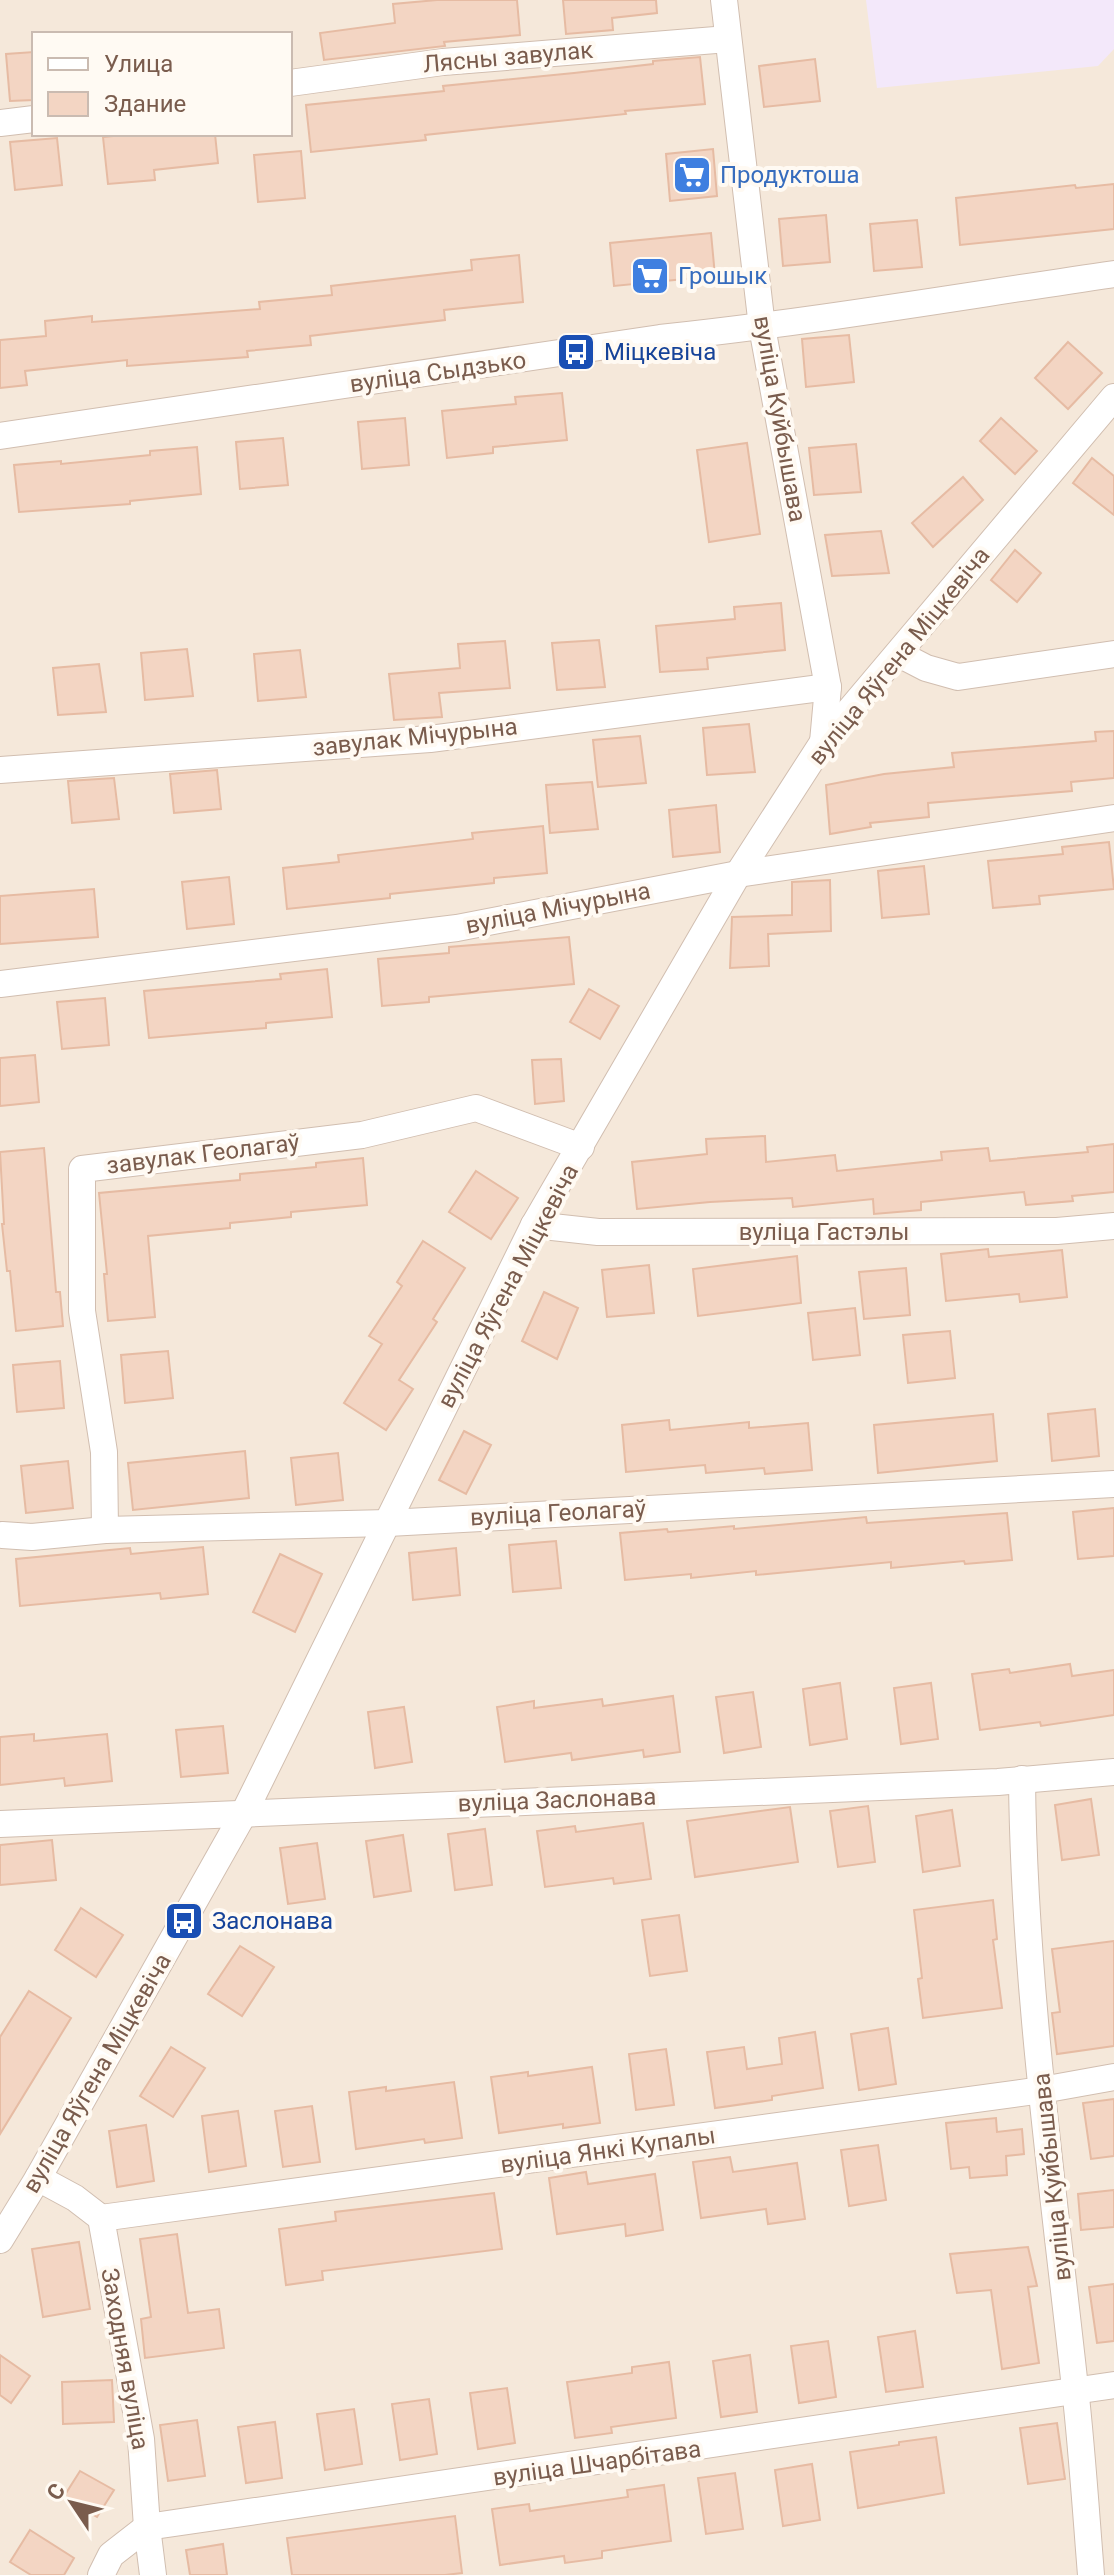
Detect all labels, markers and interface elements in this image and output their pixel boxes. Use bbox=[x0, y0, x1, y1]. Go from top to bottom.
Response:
legend bbox=[32, 32, 292, 136]
street label: Лясны завулак bbox=[422, 36, 594, 78]
text: Улица bbox=[104, 50, 173, 78]
text: Здание bbox=[104, 90, 186, 118]
supermarket icon: Продуктоша bbox=[671, 154, 713, 196]
place label: Продуктоша bbox=[720, 161, 859, 189]
supermarket icon: Грошык bbox=[629, 255, 671, 297]
place label: Грошык bbox=[678, 262, 767, 290]
street label: вуліца Куйбышава bbox=[748, 314, 812, 524]
bus stop icon: Міцкевіча bbox=[555, 331, 597, 373]
place label: Міцкевіча bbox=[604, 338, 716, 366]
street label: вуліца Сыдзько bbox=[348, 346, 528, 398]
street label: вуліца Яўгена Міцкевіча bbox=[803, 542, 995, 770]
street label: завулак Мічурына bbox=[311, 712, 519, 762]
street label: вуліца Мічурына bbox=[463, 876, 653, 940]
street label: завулак Геолагаў bbox=[105, 1128, 302, 1180]
street label: вуліца Яўгена Міцкевіча bbox=[432, 1159, 584, 1413]
street label: вуліца Гастэлы bbox=[739, 1218, 909, 1246]
street label: вуліца Геолагаў bbox=[469, 1494, 647, 1532]
street label: вуліца Заслонава bbox=[457, 1783, 657, 1817]
bus stop icon: Заслонава bbox=[163, 1900, 205, 1942]
place label: Заслонава bbox=[212, 1907, 333, 1935]
street label: вуліца Яўгена Міцкевіча bbox=[17, 1948, 177, 2198]
street label: вуліца Куйбышава bbox=[1027, 2072, 1077, 2282]
street label: вуліца Янкі Купалы bbox=[499, 2121, 717, 2179]
street label: Заходняя вуліца bbox=[95, 2266, 155, 2452]
street label: вуліца Шчарбітава bbox=[491, 2435, 703, 2491]
north arrow bbox=[32, 2463, 112, 2543]
text: С bbox=[42, 2479, 70, 2505]

